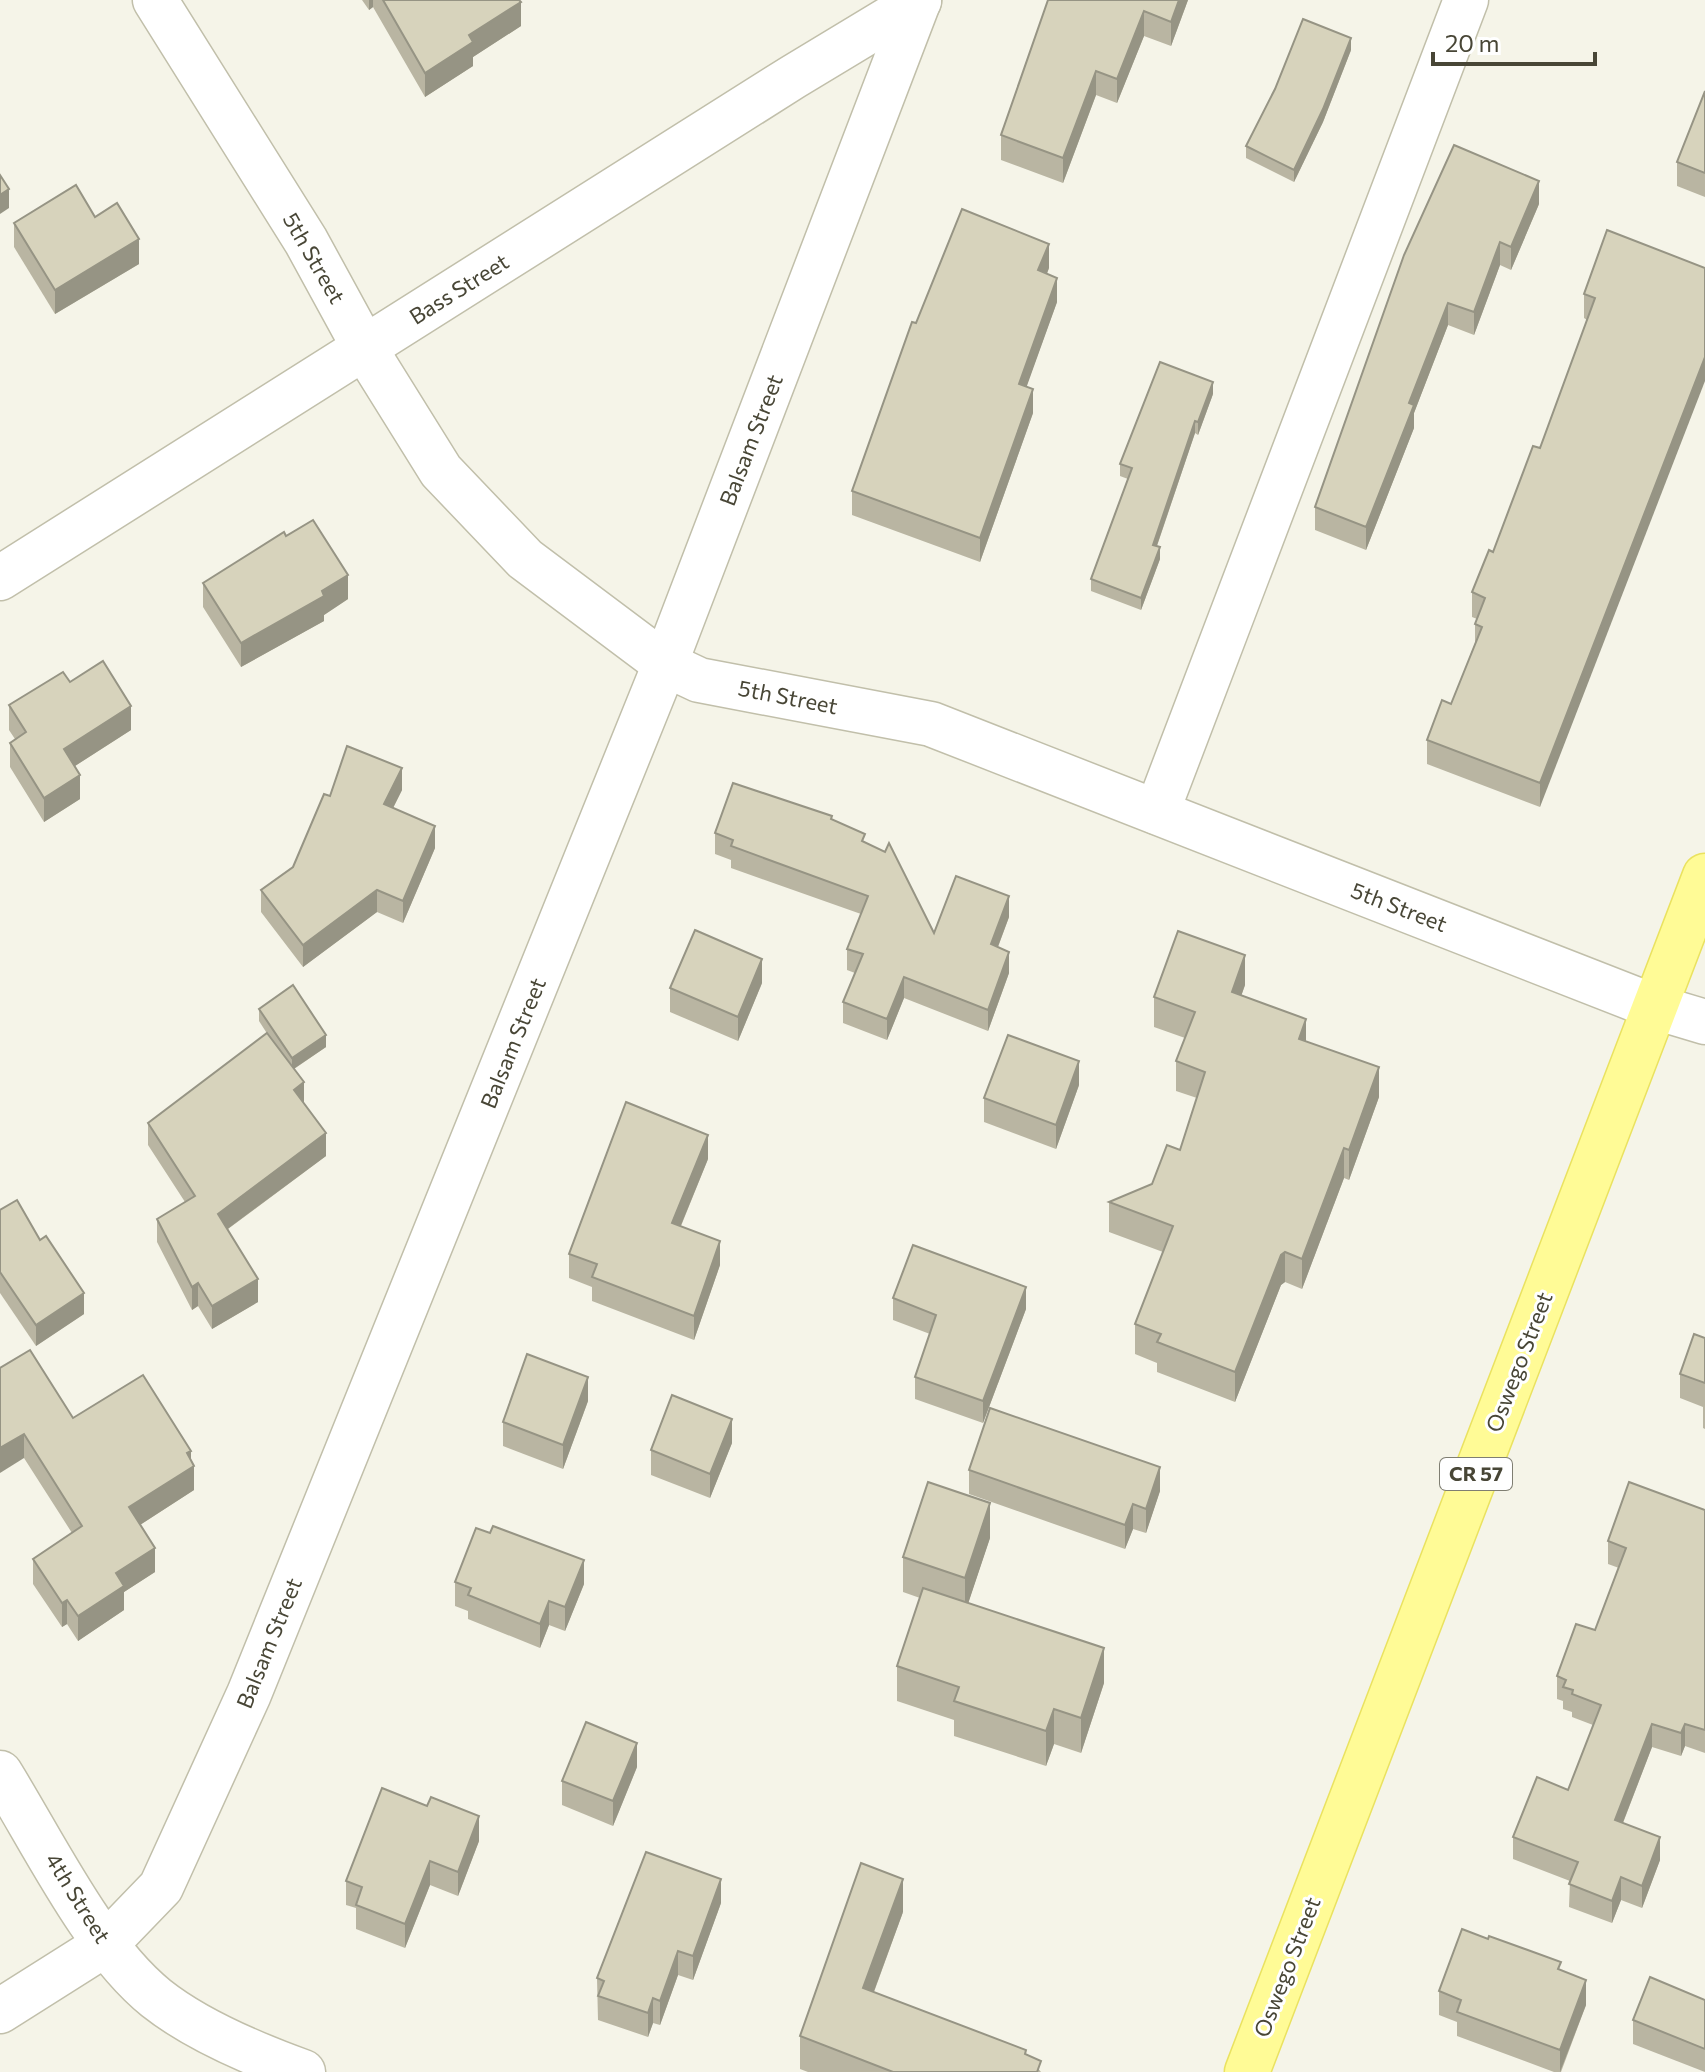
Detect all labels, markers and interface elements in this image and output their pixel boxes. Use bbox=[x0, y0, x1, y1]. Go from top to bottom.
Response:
scale bar bbox=[1433, 16, 1595, 66]
text: 20 m bbox=[1445, 28, 1499, 57]
street label: 5th Street bbox=[278, 207, 351, 308]
street label: Bass Street bbox=[404, 247, 513, 330]
street label: Balsam Street bbox=[713, 370, 788, 509]
street label: 5th Street bbox=[736, 674, 840, 719]
street label: 5th Street bbox=[1347, 876, 1451, 937]
street label: Balsam Street bbox=[474, 974, 551, 1112]
street label: Oswego Street bbox=[1479, 1288, 1558, 1436]
road number: CR 57 bbox=[1440, 1458, 1512, 1490]
street label: Balsam Street bbox=[230, 1574, 307, 1712]
street label: 4th Street bbox=[40, 1848, 117, 1948]
street label: Oswego Street bbox=[1247, 1893, 1326, 2041]

